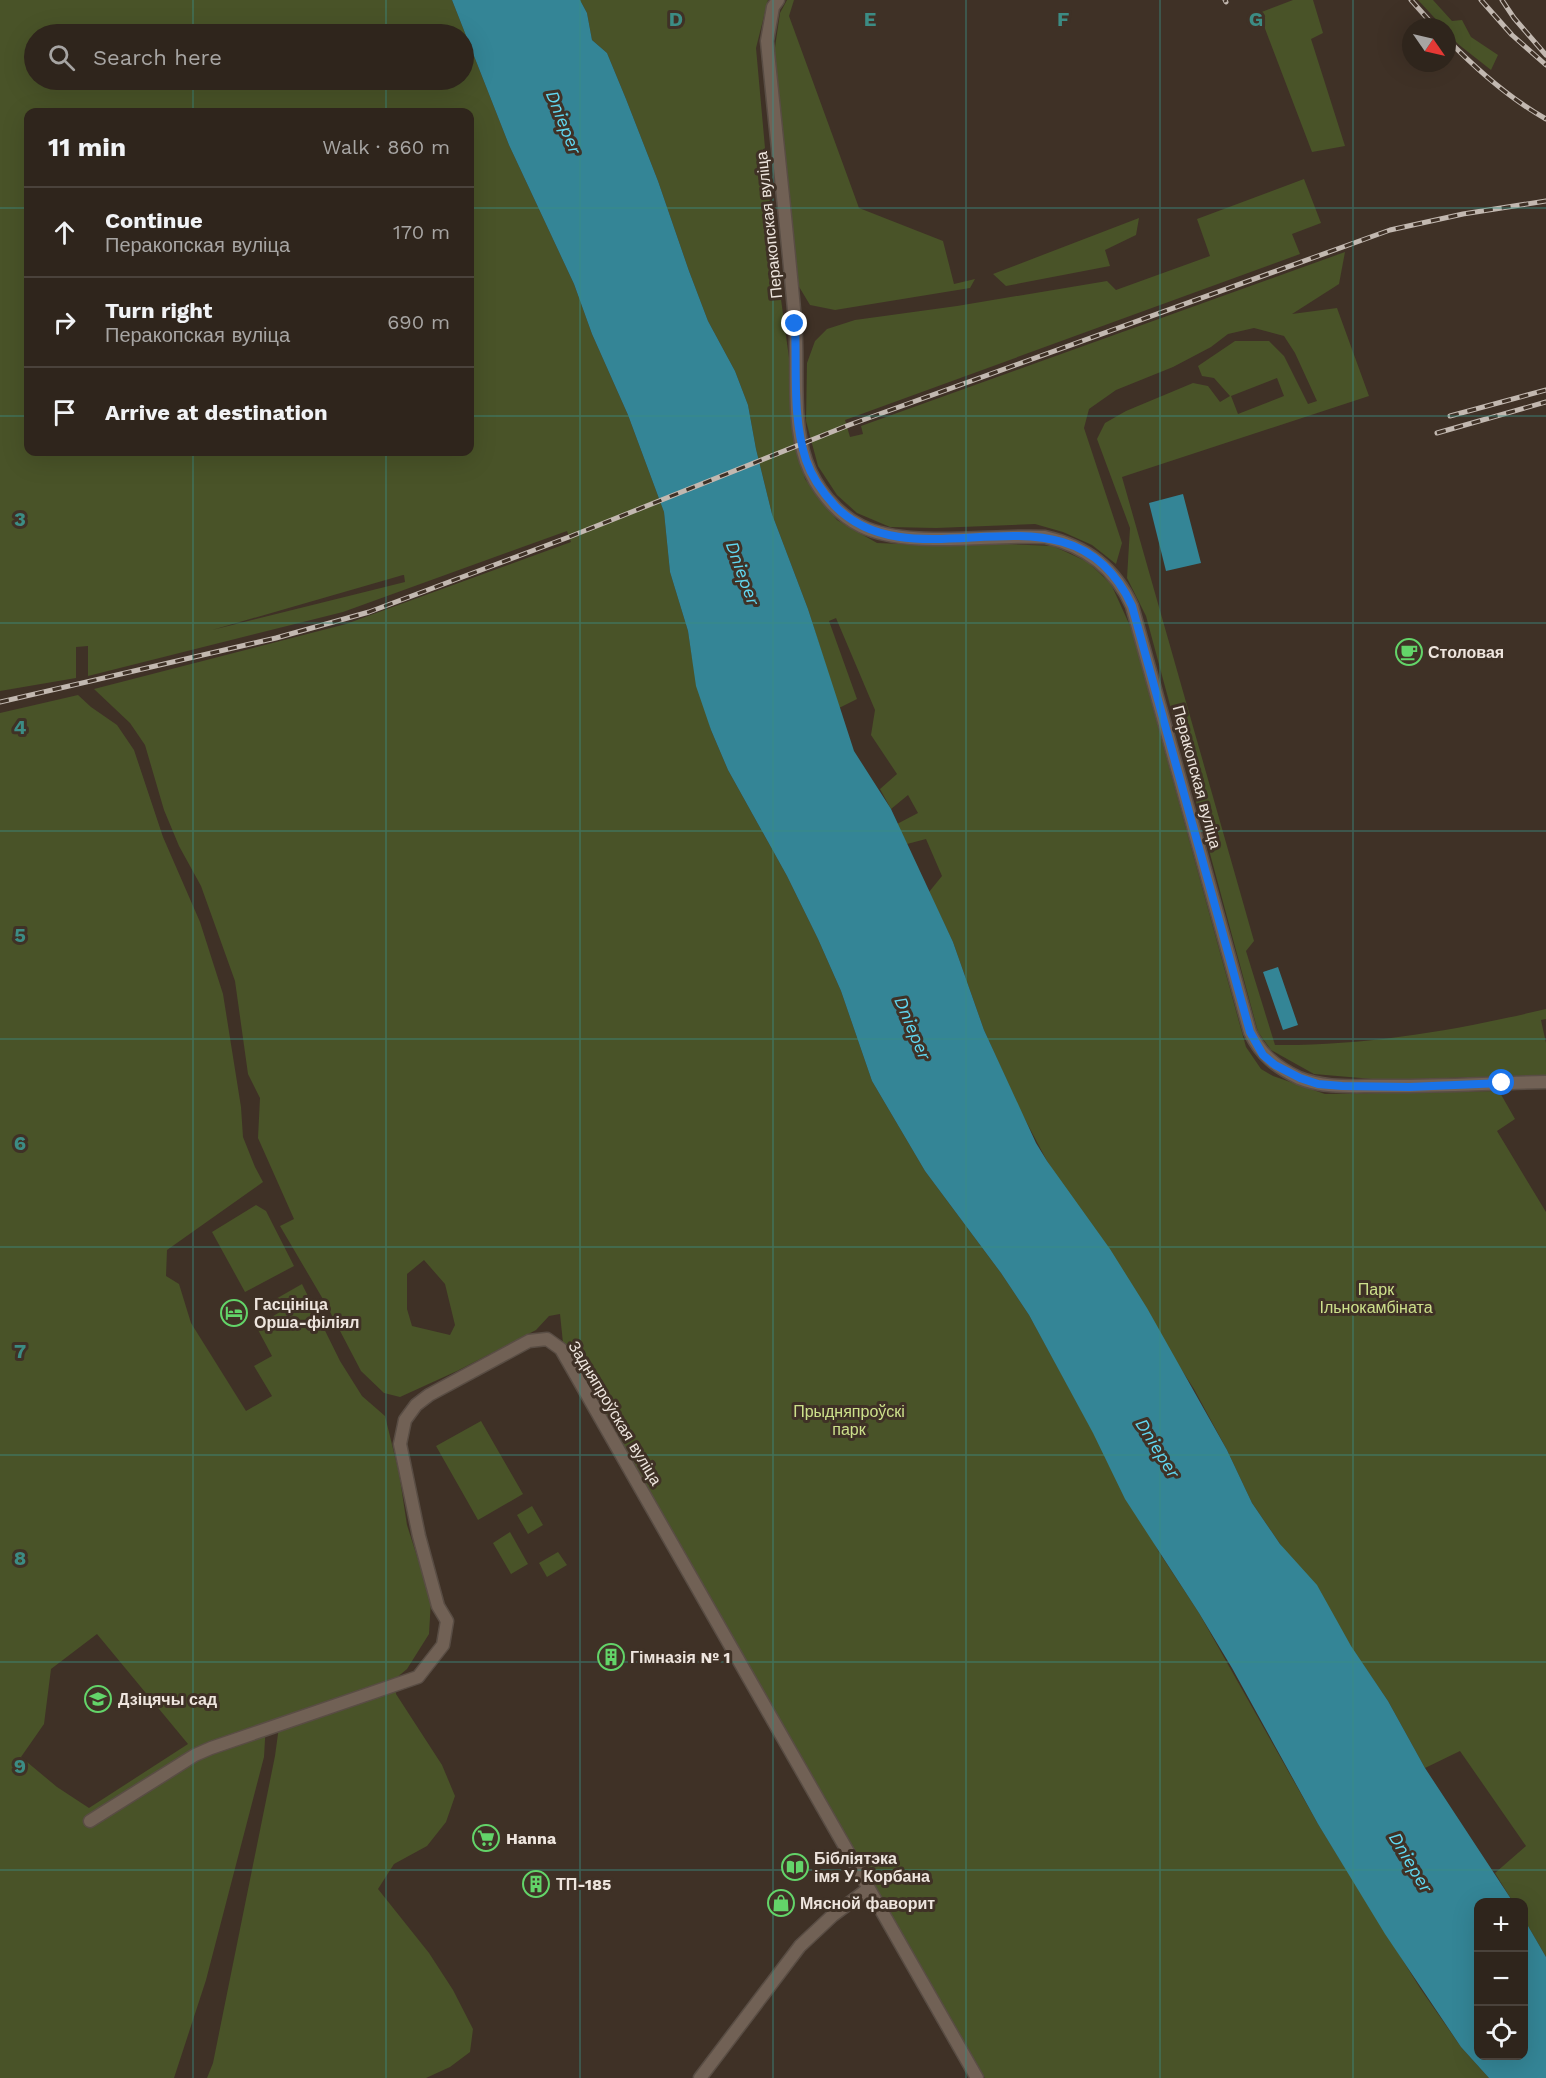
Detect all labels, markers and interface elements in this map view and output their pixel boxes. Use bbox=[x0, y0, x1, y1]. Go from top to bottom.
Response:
text: D bbox=[669, 7, 683, 31]
text: E bbox=[864, 7, 876, 31]
text: F bbox=[1057, 7, 1069, 31]
text: G bbox=[1249, 7, 1263, 31]
north arrow bbox=[1402, 18, 1456, 72]
search box bbox=[24, 24, 474, 90]
icon: search bbox=[45, 41, 78, 74]
text: Search here bbox=[93, 45, 222, 70]
water label: Dnieper bbox=[542, 87, 587, 158]
text: 11 min bbox=[48, 132, 126, 162]
text: Walk · 860 m bbox=[322, 135, 450, 159]
street label: Перакопская вуліца bbox=[752, 150, 786, 300]
text: Continue bbox=[105, 208, 203, 233]
icon: ahead bbox=[48, 216, 81, 249]
text: 170 m bbox=[393, 220, 450, 244]
text: Перакопская вуліца bbox=[105, 233, 290, 257]
text: Turn right bbox=[105, 298, 212, 323]
icon: right bbox=[48, 306, 81, 339]
text: 690 m bbox=[387, 310, 450, 334]
route end bbox=[781, 310, 807, 336]
text: Перакопская вуліца bbox=[105, 323, 290, 347]
icon: arrive bbox=[48, 396, 81, 429]
text: Arrive at destination bbox=[105, 400, 328, 425]
text: 3 bbox=[14, 507, 26, 531]
water label: Dnieper bbox=[722, 538, 765, 609]
cafe icon: Столовая bbox=[1394, 637, 1424, 667]
place label: Столовая bbox=[1428, 643, 1504, 662]
street label: Перакопская вуліца bbox=[1169, 703, 1225, 851]
text: 4 bbox=[14, 715, 27, 739]
text: 5 bbox=[14, 923, 26, 947]
water label: Dnieper bbox=[890, 993, 936, 1064]
route start bbox=[1488, 1069, 1514, 1095]
text: 6 bbox=[14, 1131, 26, 1155]
park label: Парк Ільнокамбіната bbox=[1319, 1280, 1433, 1317]
place label: Гасцініца Орша-філіял bbox=[254, 1295, 359, 1332]
hotel icon: Гасцініца Орша-філіял bbox=[219, 1298, 249, 1328]
street label: Задняпроўская вуліца bbox=[564, 1337, 666, 1489]
text: 7 bbox=[14, 1339, 26, 1363]
park label: Прыдняпроўскі парк bbox=[793, 1402, 905, 1439]
water label: Dnieper bbox=[1131, 1414, 1185, 1483]
text: 8 bbox=[14, 1546, 26, 1570]
building icon: Гімназія № 1 bbox=[596, 1642, 626, 1672]
place label: Гімназія № 1 bbox=[630, 1648, 730, 1667]
school or university icon: Дзіцячы сад bbox=[83, 1684, 113, 1714]
place label: Дзіцячы сад bbox=[118, 1690, 217, 1709]
text: 9 bbox=[14, 1754, 26, 1778]
supermarket icon: Hanna bbox=[471, 1823, 501, 1853]
water label: Dnieper bbox=[1385, 1828, 1438, 1897]
place label: Hanna bbox=[506, 1829, 557, 1848]
place label: Бібліятэка імя У. Корбана bbox=[814, 1849, 930, 1886]
library icon: Бібліятэка імя У. Корбана bbox=[780, 1852, 810, 1882]
building icon: ТП-185 bbox=[521, 1869, 551, 1899]
place label: ТП-185 bbox=[556, 1875, 611, 1894]
shop icon: Мясной фаворит bbox=[766, 1888, 796, 1918]
place label: Мясной фаворит bbox=[800, 1894, 935, 1913]
map controls bbox=[1474, 1898, 1528, 2060]
button: + bbox=[1474, 1898, 1528, 1952]
button: − bbox=[1474, 1952, 1528, 2006]
button: locate bbox=[1474, 2006, 1528, 2060]

